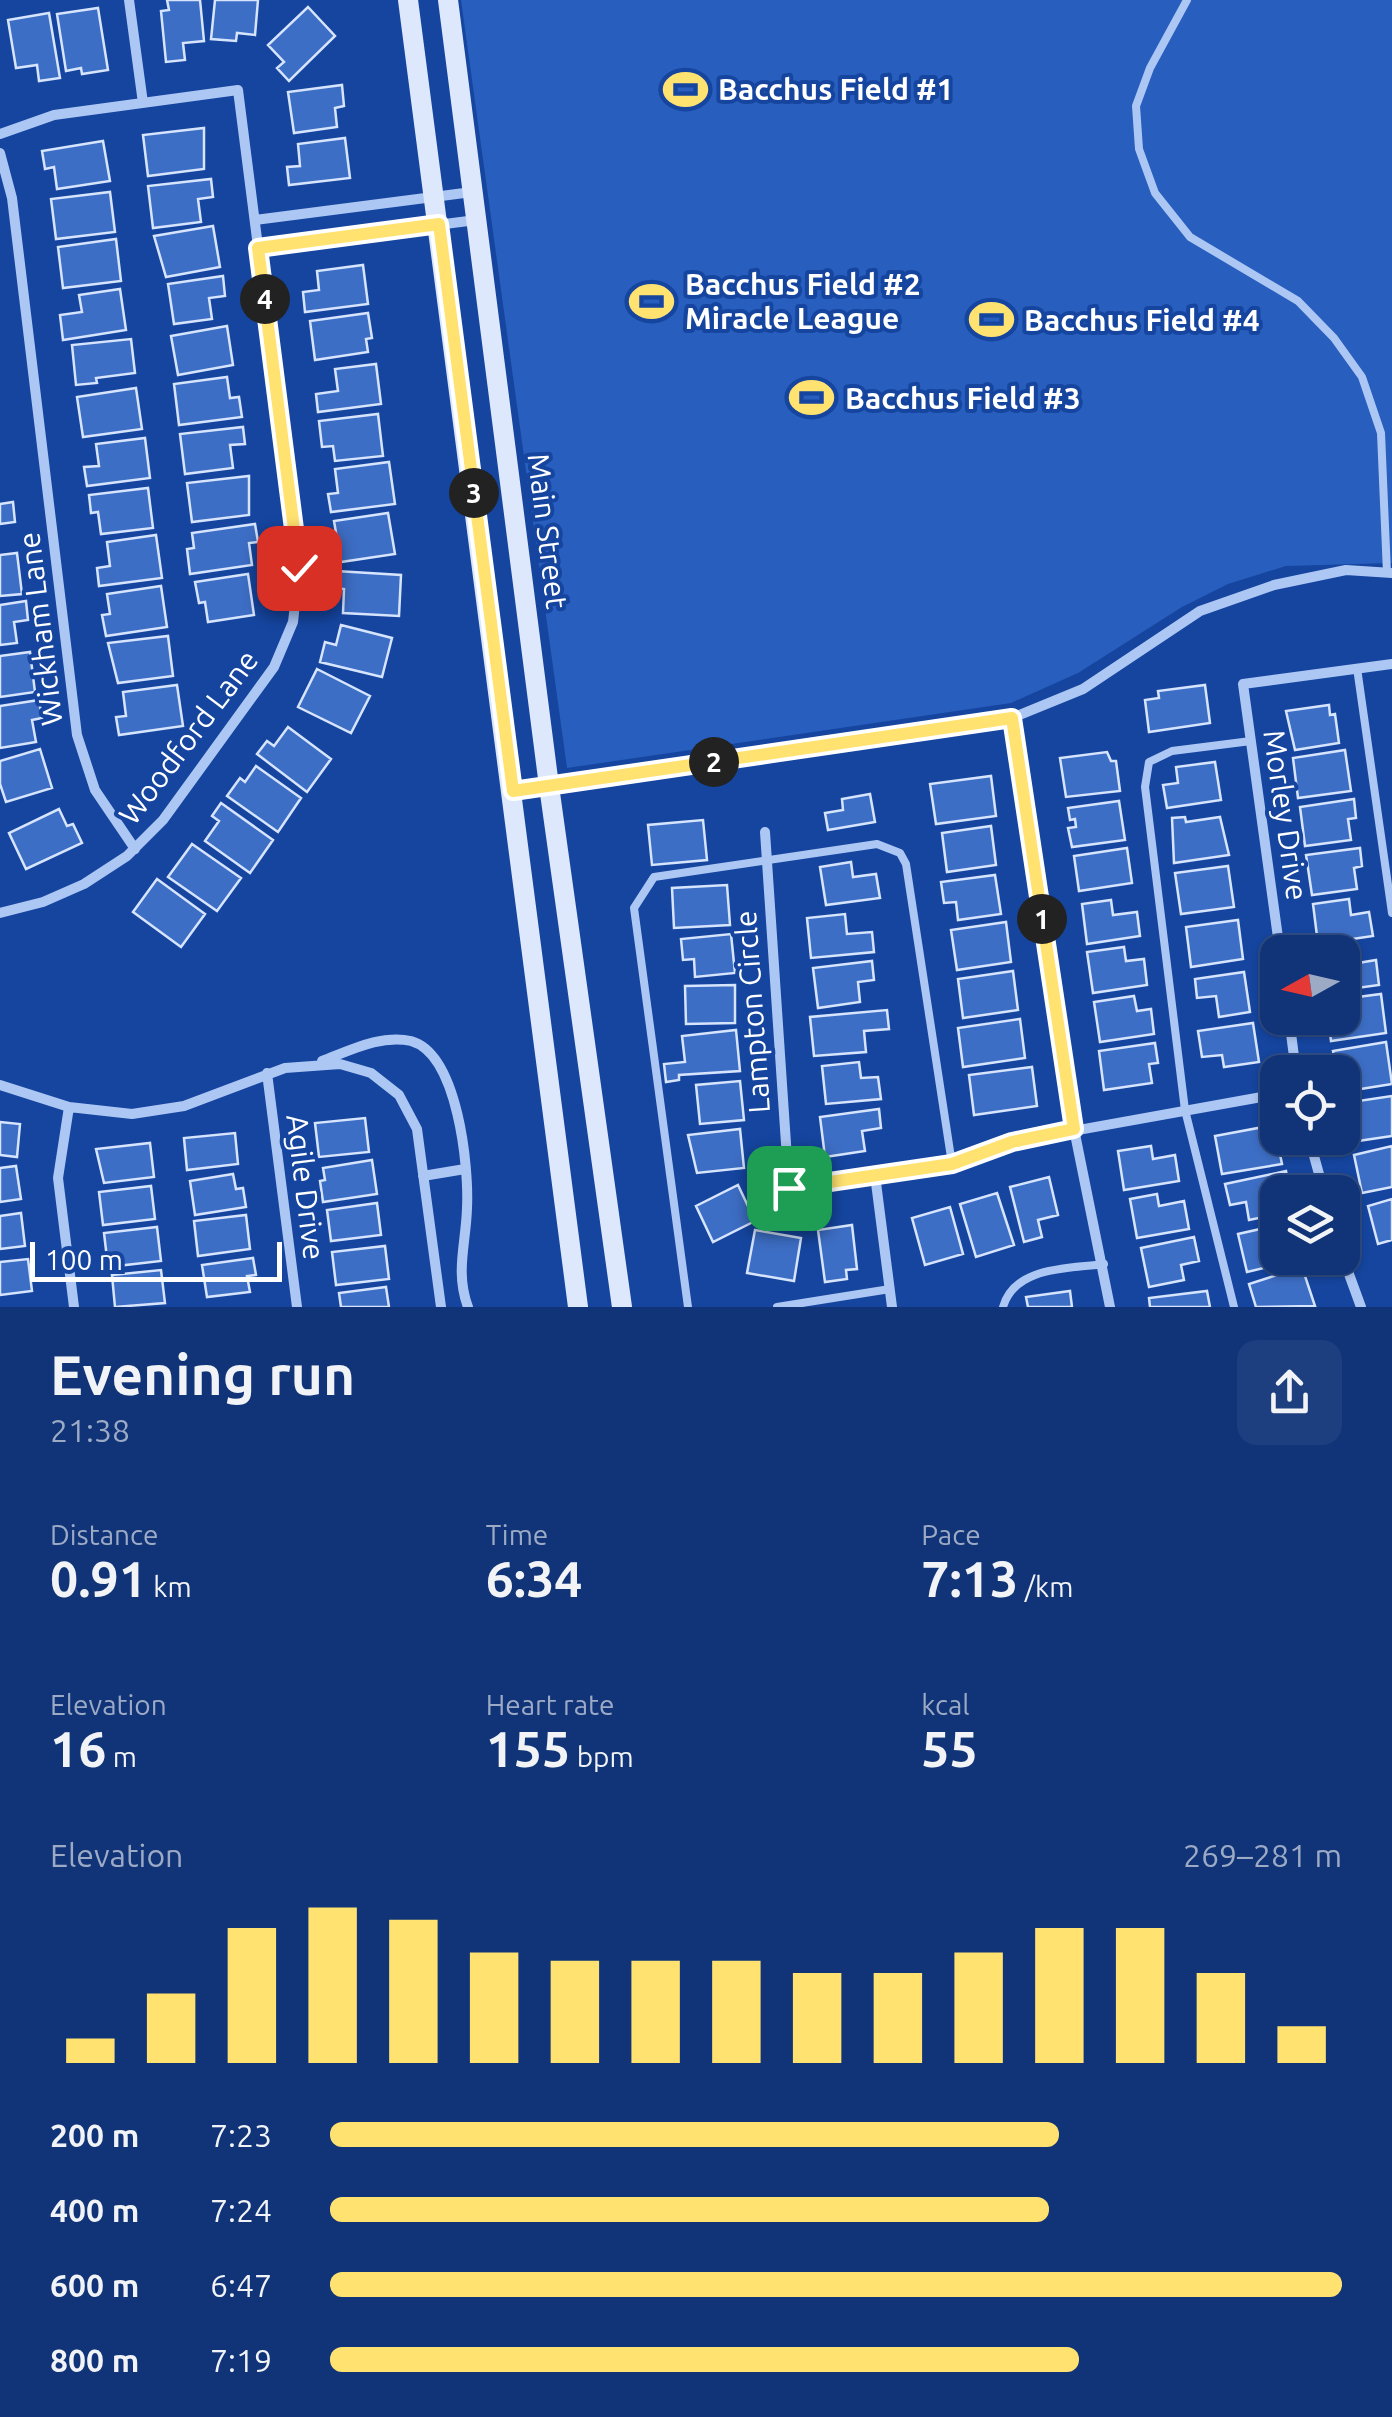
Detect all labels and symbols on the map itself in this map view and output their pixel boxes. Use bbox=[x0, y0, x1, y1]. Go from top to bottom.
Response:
sports icon: Bacchus Field #1 bbox=[661, 65, 709, 113]
place label: Bacchus Field #1 bbox=[718, 72, 954, 106]
place label: Bacchus Field #2 Miracle League bbox=[685, 267, 921, 335]
pin: 4 bbox=[240, 274, 290, 324]
sports icon: Bacchus Field #2 Miracle League bbox=[628, 277, 676, 325]
sports icon: Bacchus Field #4 bbox=[967, 296, 1015, 344]
place label: Bacchus Field #4 bbox=[1024, 303, 1260, 337]
sports icon: Bacchus Field #3 bbox=[788, 374, 836, 422]
place label: Bacchus Field #3 bbox=[845, 381, 1081, 415]
street label: Main Street bbox=[522, 451, 574, 611]
pin: 3 bbox=[449, 468, 499, 518]
pin bbox=[257, 526, 342, 611]
street label: Wickham Lane bbox=[11, 530, 69, 728]
street label: Woodford Lane bbox=[112, 643, 264, 831]
street label: Morley Drive bbox=[1257, 728, 1315, 902]
pin: 2 bbox=[689, 737, 739, 787]
pin: 1 bbox=[1017, 894, 1067, 944]
street label: Lampton Circle bbox=[728, 910, 776, 1114]
north arrow bbox=[1260, 935, 1360, 1035]
street label: Agile Drive bbox=[280, 1112, 332, 1262]
pin bbox=[747, 1146, 832, 1231]
scale bar bbox=[30, 1237, 282, 1282]

